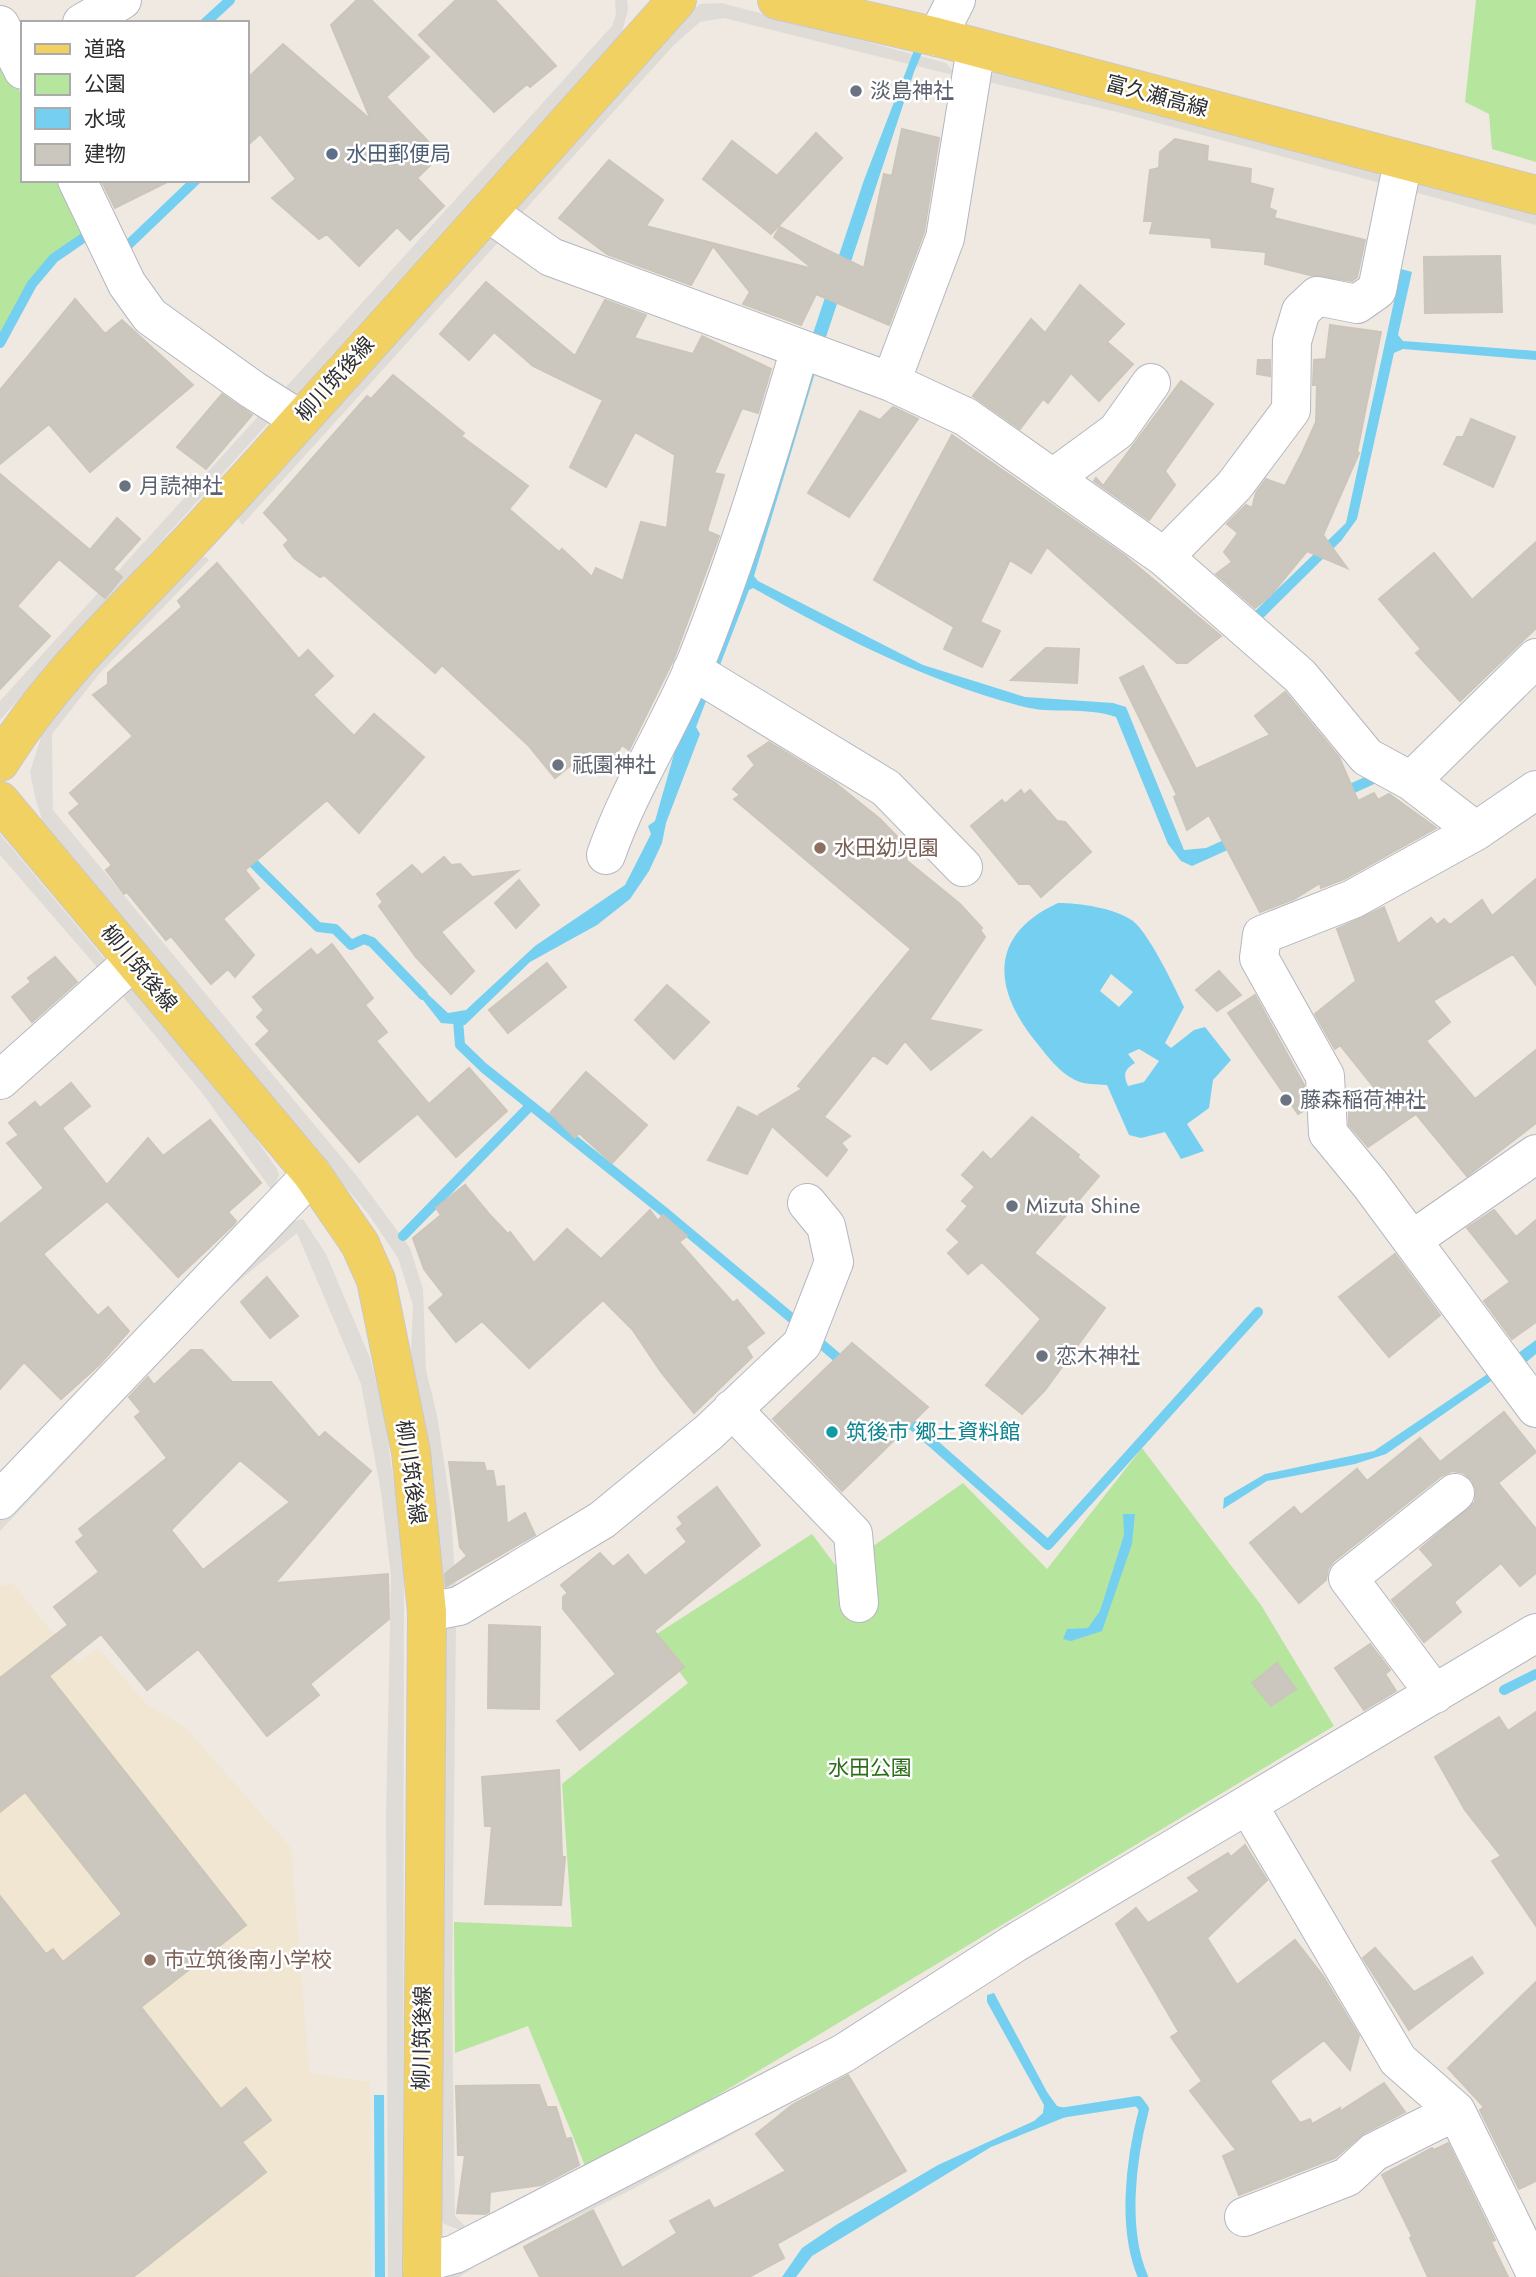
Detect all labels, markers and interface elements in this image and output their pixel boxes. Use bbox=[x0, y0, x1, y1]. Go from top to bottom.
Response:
legend bbox=[21, 21, 248, 182]
text: 道路 bbox=[84, 34, 126, 64]
street label: 富久瀬高線 bbox=[1102, 68, 1212, 124]
text: 公園 bbox=[84, 69, 126, 99]
place label: 淡島神社 bbox=[870, 76, 954, 106]
marker: 淡島神社 bbox=[848, 83, 864, 99]
text: 水域 bbox=[84, 104, 126, 134]
text: 建物 bbox=[84, 139, 126, 169]
place label: 水田郵便局 bbox=[346, 139, 451, 169]
marker: 水田郵便局 bbox=[324, 146, 340, 162]
street label: 柳川筑後線 bbox=[289, 330, 381, 428]
place label: 月読神社 bbox=[139, 471, 223, 501]
marker: 月読神社 bbox=[117, 478, 133, 494]
place label: 祇園神社 bbox=[572, 750, 656, 780]
marker: 祇園神社 bbox=[550, 757, 566, 773]
place label: 水田幼児園 bbox=[834, 833, 939, 863]
marker: 水田幼児園 bbox=[812, 840, 828, 856]
street label: 柳川筑後線 bbox=[94, 918, 184, 1018]
place label: 藤森稲荷神社 bbox=[1300, 1085, 1426, 1115]
marker: 藤森稲荷神社 bbox=[1278, 1092, 1294, 1108]
place label: Mizuta Shine bbox=[1026, 1191, 1140, 1221]
marker: Mizuta Shine bbox=[1004, 1198, 1020, 1214]
place label: 恋木神社 bbox=[1056, 1341, 1140, 1371]
marker: 恋木神社 bbox=[1034, 1348, 1050, 1364]
place label: 筑後市 郷土資料館 bbox=[846, 1417, 1020, 1447]
street label: 柳川筑後線 bbox=[389, 1418, 433, 1526]
marker: 筑後市 郷土資料館 bbox=[824, 1424, 840, 1440]
park label: 水田公園 bbox=[828, 1753, 912, 1783]
place label: 市立筑後南小学校 bbox=[164, 1945, 332, 1975]
marker: 市立筑後南小学校 bbox=[142, 1952, 158, 1968]
street label: 柳川筑後線 bbox=[406, 1985, 438, 2091]

